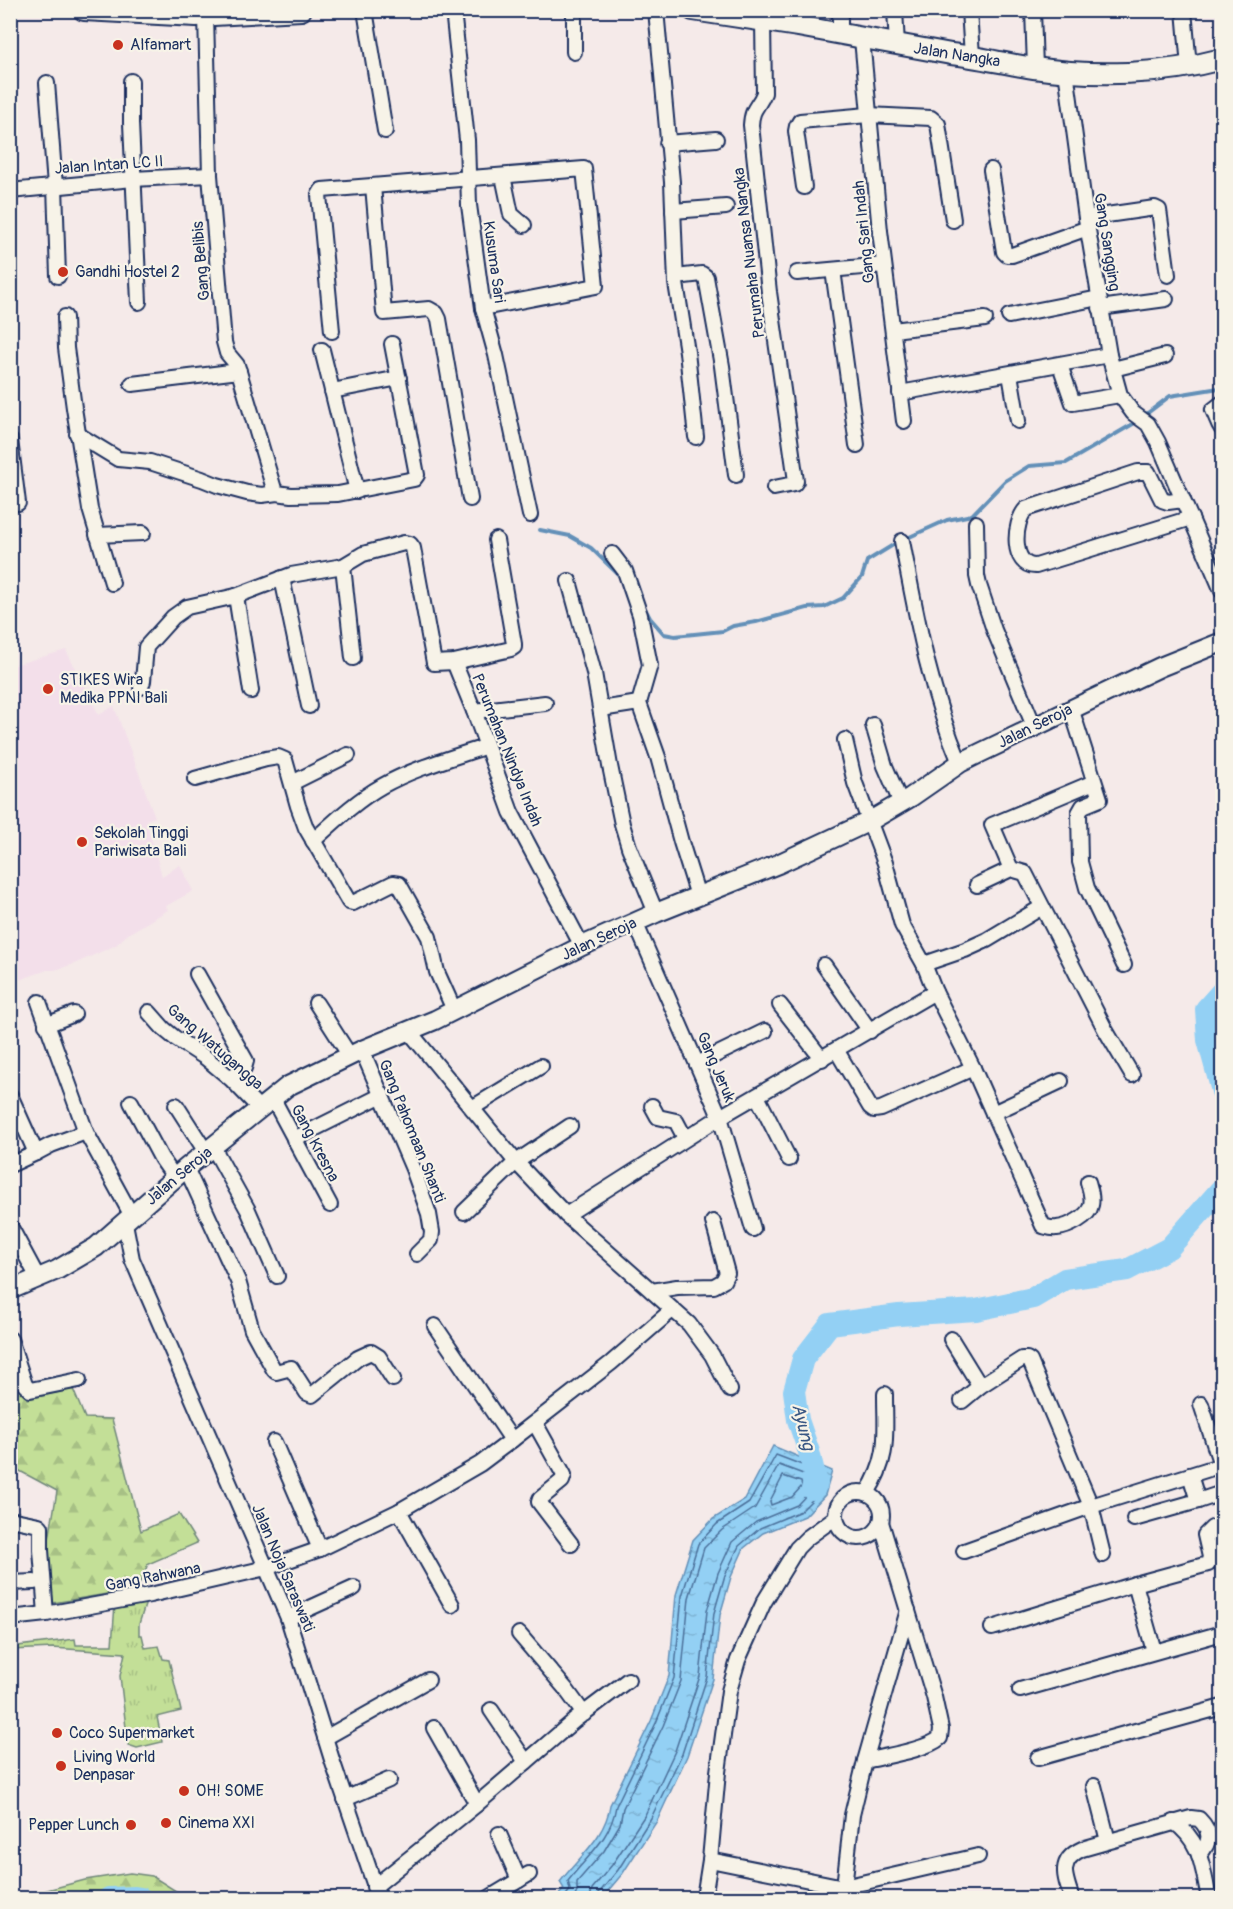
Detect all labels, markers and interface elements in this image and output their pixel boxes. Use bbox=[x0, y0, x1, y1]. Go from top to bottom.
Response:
place label: Alfamart bbox=[130, 35, 192, 55]
marker: Alfamart bbox=[111, 38, 125, 52]
street label: Jalan Nangka bbox=[912, 38, 1002, 72]
street label: Jalan Intan LC II bbox=[54, 151, 164, 179]
street label: Perumaha Nuansa Nangka bbox=[729, 167, 769, 339]
street label: Gang Sari Indah bbox=[849, 180, 879, 284]
street label: Gang Sangging bbox=[1089, 191, 1125, 293]
street label: Gang Belibis bbox=[188, 220, 214, 302]
street label: Kusuma Sari bbox=[478, 220, 510, 304]
place label: Gandhi Hostel 2 bbox=[75, 262, 180, 282]
marker: Gandhi Hostel 2 bbox=[56, 265, 70, 279]
place label: STIKES Wira Medika PPNI Bali bbox=[60, 670, 167, 708]
street label: Perumahan Nindya Indah bbox=[467, 671, 547, 829]
marker: STIKES Wira Medika PPNI Bali bbox=[41, 682, 55, 696]
street label: Jalan Seroja bbox=[994, 699, 1076, 753]
place label: Sekolah Tinggi Pariwisata Bali bbox=[94, 823, 188, 861]
marker: Sekolah Tinggi Pariwisata Bali bbox=[75, 835, 89, 849]
street label: Jalan Seroja bbox=[558, 913, 640, 965]
street label: Gang Watugangga bbox=[163, 1000, 267, 1094]
street label: Gang Jeruk bbox=[692, 1029, 740, 1105]
street label: Gang Pahomaan Shanti bbox=[374, 1057, 450, 1206]
street label: Gang Kresna bbox=[286, 1101, 344, 1185]
street label: Jalan Seroja bbox=[142, 1142, 216, 1210]
water label: Ayung bbox=[786, 1401, 820, 1454]
street label: Jalan Noja Saraswati bbox=[247, 1501, 319, 1635]
street label: Gang Rahwana bbox=[104, 1558, 202, 1596]
place label: Coco Supermarket bbox=[69, 1723, 195, 1743]
marker: Coco Supermarket bbox=[50, 1726, 64, 1740]
place label: Living World Denpasar bbox=[73, 1747, 155, 1785]
marker: Living World Denpasar bbox=[54, 1759, 68, 1773]
place label: OH! SOME bbox=[196, 1781, 264, 1801]
marker: OH! SOME bbox=[177, 1784, 191, 1798]
place label: Cinema XXI bbox=[178, 1813, 255, 1833]
place label: Pepper Lunch bbox=[28, 1815, 119, 1835]
marker: Cinema XXI bbox=[159, 1816, 173, 1830]
marker: Pepper Lunch bbox=[124, 1818, 138, 1832]

